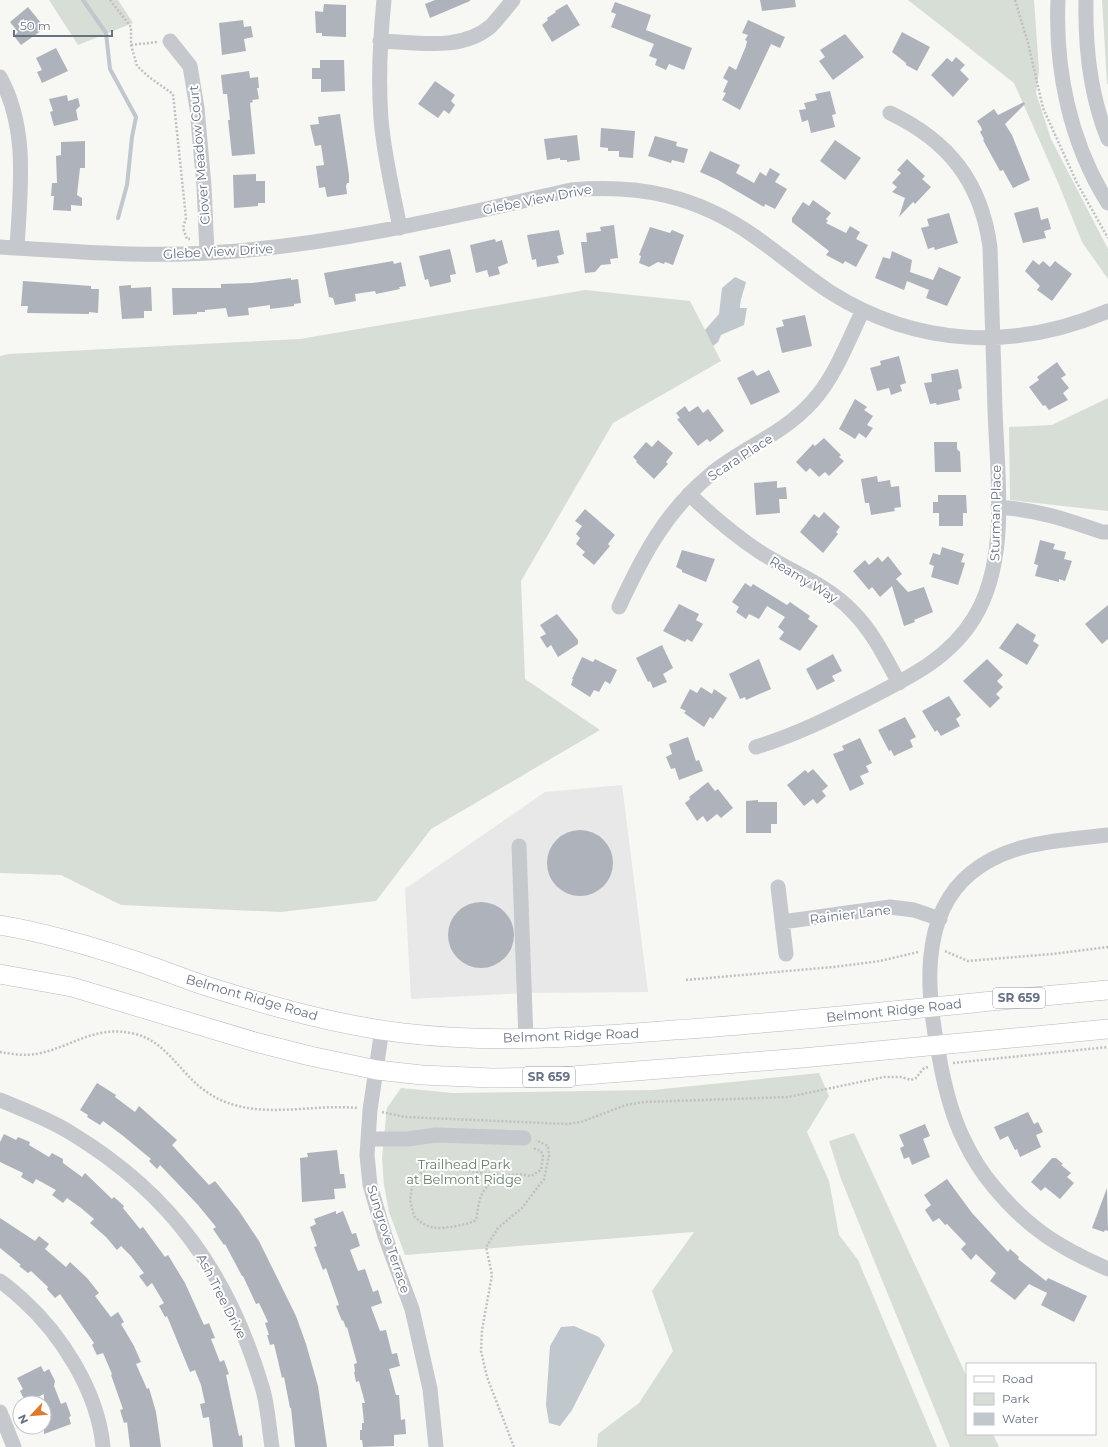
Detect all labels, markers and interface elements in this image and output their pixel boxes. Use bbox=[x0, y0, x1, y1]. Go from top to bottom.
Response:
scale bar bbox=[14, 12, 112, 38]
text: 50 m bbox=[20, 18, 51, 33]
street label: Clover Meadow Court bbox=[185, 85, 213, 225]
street label: Glebe View Drive bbox=[481, 181, 593, 217]
street label: Glebe View Drive bbox=[162, 240, 274, 262]
street label: Scara Place bbox=[704, 430, 776, 484]
street label: Sturman Place bbox=[986, 465, 1004, 561]
street label: Reamy Way bbox=[767, 552, 842, 606]
street label: Rainier Lane bbox=[809, 901, 891, 927]
street label: Belmont Ridge Road bbox=[184, 971, 320, 1023]
road number: SR 659 bbox=[993, 988, 1045, 1008]
street label: Belmont Ridge Road bbox=[825, 995, 963, 1025]
street label: Belmont Ridge Road bbox=[503, 1025, 639, 1045]
road number: SR 659 bbox=[523, 1067, 575, 1087]
park label: Trailhead Park at Belmont Ridge bbox=[406, 1156, 522, 1187]
street label: Sungrove Terrace bbox=[364, 1183, 414, 1295]
street label: Ash Tree Drive bbox=[194, 1251, 250, 1341]
legend bbox=[966, 1363, 1096, 1435]
text: Road bbox=[1002, 1371, 1033, 1386]
text: Park bbox=[1002, 1391, 1030, 1406]
north arrow bbox=[12, 1395, 52, 1435]
text: Water bbox=[1002, 1411, 1039, 1426]
text: N bbox=[15, 1412, 31, 1426]

